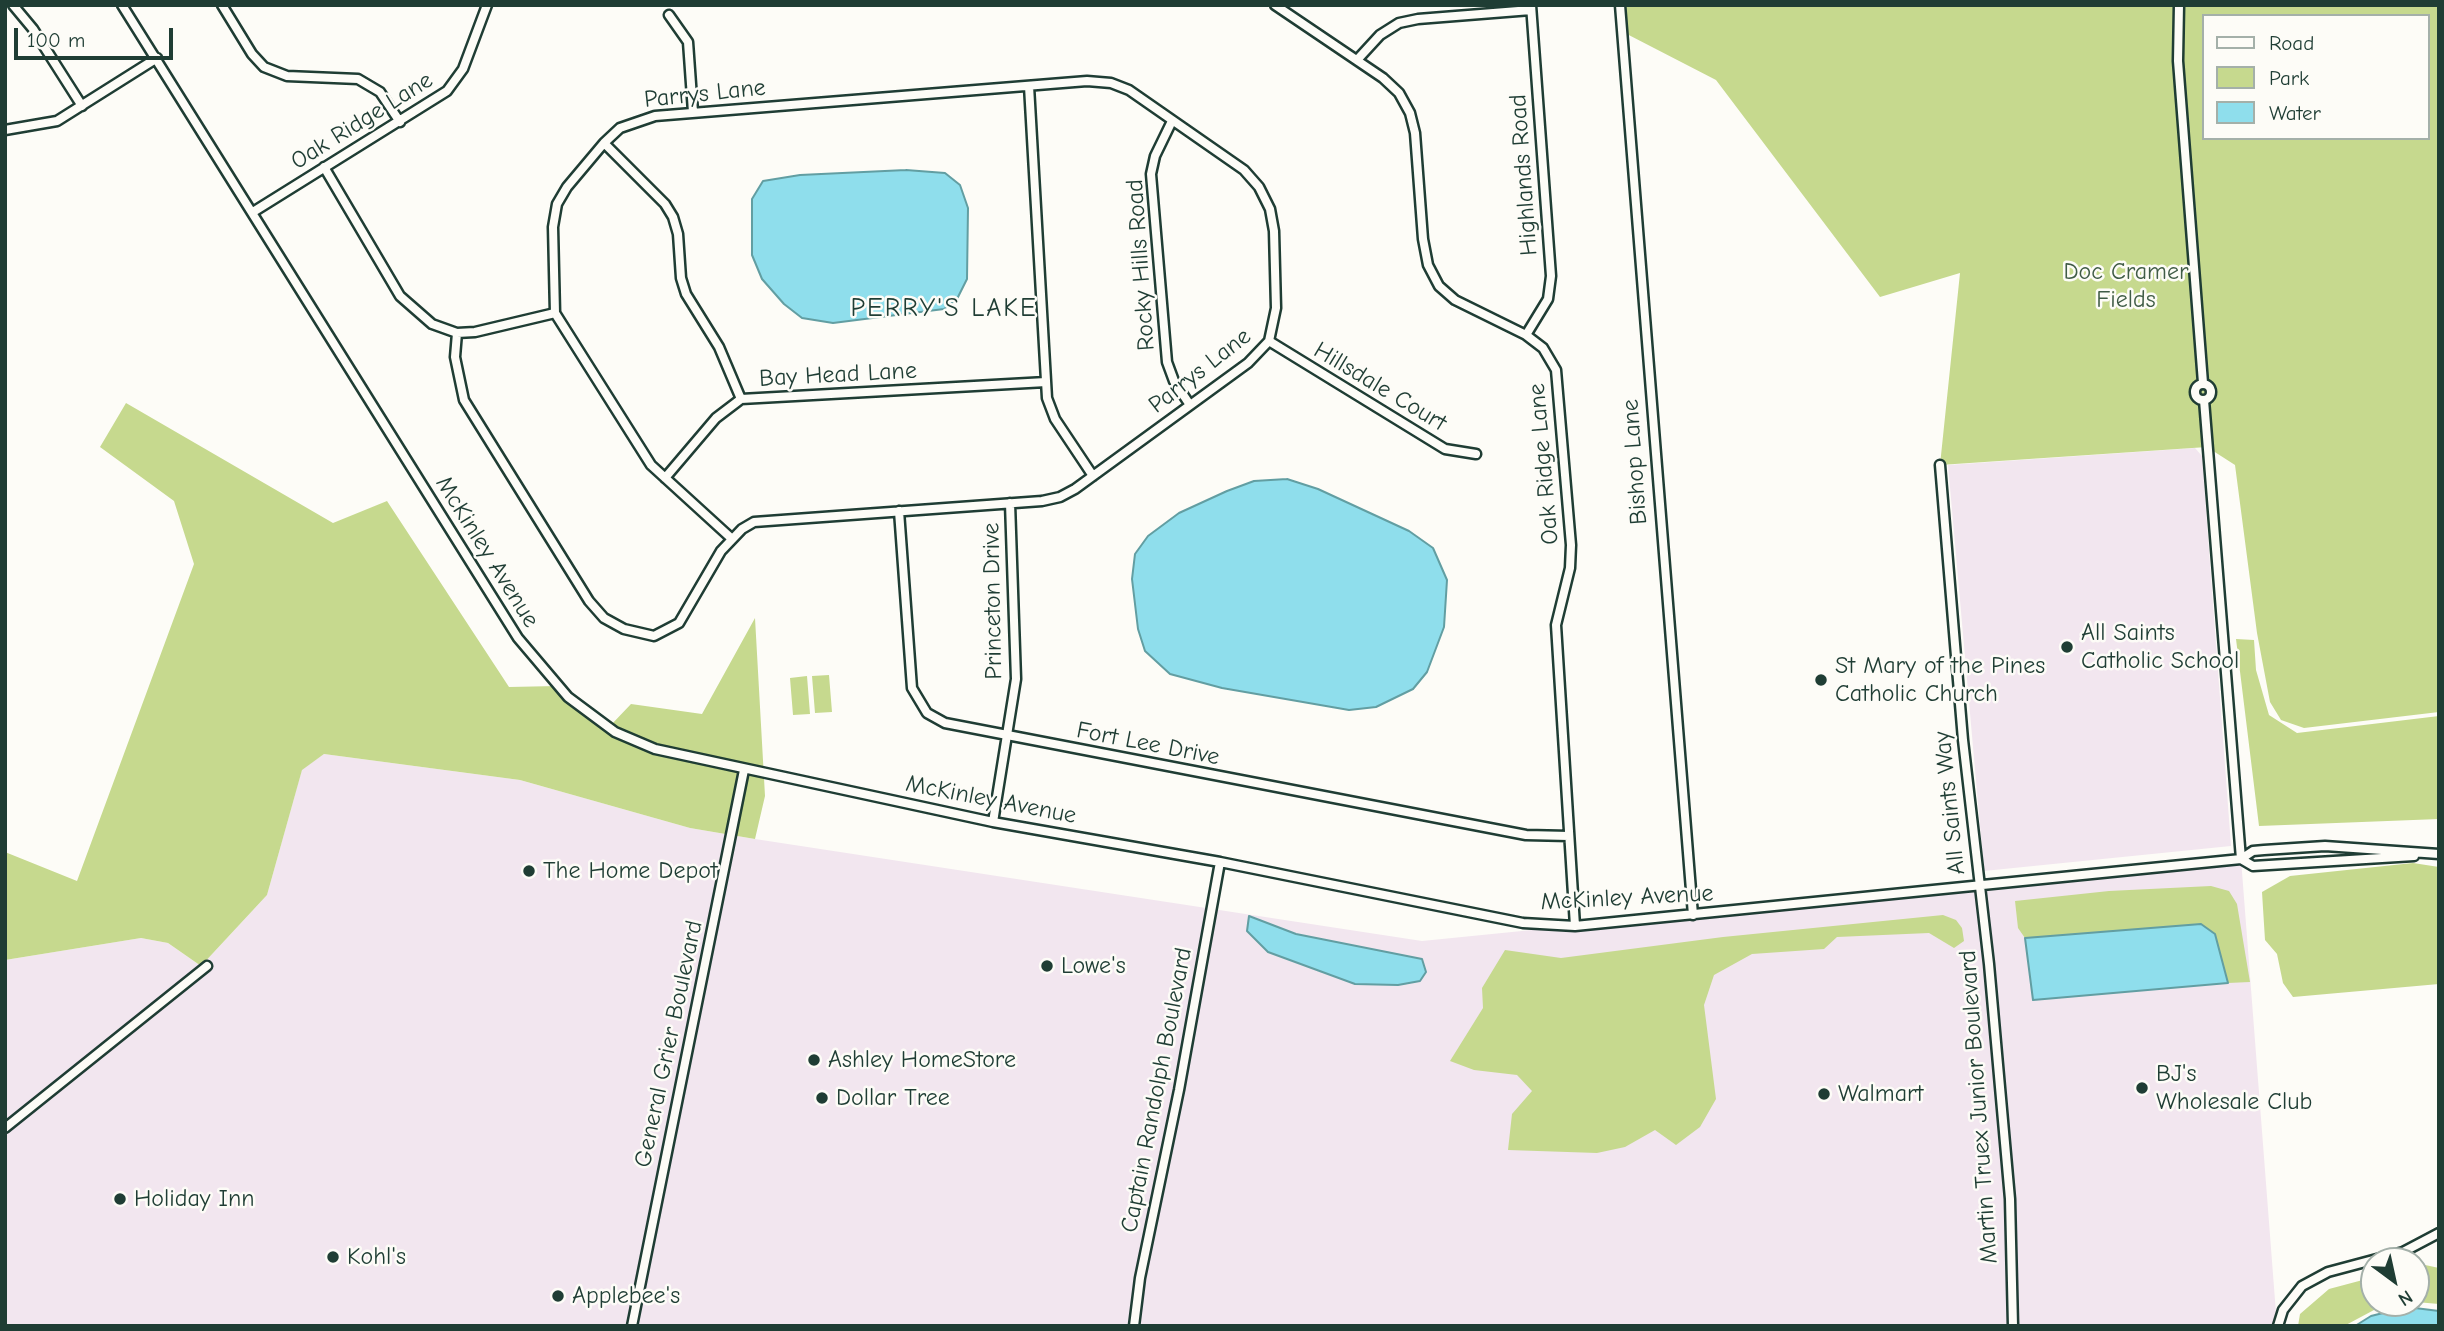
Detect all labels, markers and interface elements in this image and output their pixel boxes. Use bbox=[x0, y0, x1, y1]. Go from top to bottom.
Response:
scale bar bbox=[18, 14, 177, 58]
legend bbox=[2202, 14, 2430, 140]
text: 100 m bbox=[27, 28, 85, 52]
text: Road bbox=[2269, 31, 2314, 55]
street label: Oak Ridge Lane bbox=[286, 66, 438, 176]
text: Park bbox=[2269, 66, 2309, 90]
street label: Parrys Lane bbox=[643, 73, 767, 115]
street label: Highlands Road bbox=[1504, 93, 1544, 257]
text: Water bbox=[2269, 101, 2321, 125]
street label: Rocky Hills Road bbox=[1121, 178, 1161, 352]
park label: Doc Cramer Fields bbox=[2064, 258, 2188, 314]
district label: PERRY'S LAKE bbox=[852, 293, 1036, 325]
street label: Parrys Lane bbox=[1143, 322, 1257, 420]
street label: Hillsdale Court bbox=[1308, 336, 1452, 438]
street label: Bay Head Lane bbox=[758, 356, 918, 394]
street label: Oak Ridge Lane bbox=[1523, 382, 1565, 546]
street label: Bishop Lane bbox=[1616, 398, 1654, 526]
street label: McKinley Avenue bbox=[429, 471, 545, 633]
street label: Princeton Drive bbox=[977, 522, 1009, 680]
place label: All Saints Catholic School bbox=[2081, 619, 2239, 675]
marker: All Saints Catholic School bbox=[2059, 639, 2075, 655]
place label: St Mary of the Pines Catholic Church bbox=[1835, 652, 2045, 708]
marker: St Mary of the Pines Catholic Church bbox=[1813, 672, 1829, 688]
street label: Fort Lee Drive bbox=[1074, 716, 1222, 772]
street label: All Saints Way bbox=[1928, 730, 1972, 876]
street label: McKinley Avenue bbox=[903, 769, 1079, 831]
place label: The Home Depot bbox=[543, 857, 718, 885]
marker: The Home Depot bbox=[521, 863, 537, 879]
street label: McKinley Avenue bbox=[1540, 879, 1714, 917]
street label: General Grier Boulevard bbox=[629, 918, 709, 1170]
street label: Captain Randolph Boulevard bbox=[1115, 945, 1199, 1235]
street label: Martin Truex Junior Boulevard bbox=[1954, 949, 2004, 1265]
place label: Lowe's bbox=[1061, 952, 1126, 980]
marker: Lowe's bbox=[1039, 958, 1055, 974]
place label: Ashley HomeStore bbox=[828, 1046, 1016, 1074]
marker: Ashley HomeStore bbox=[806, 1052, 822, 1068]
place label: BJ's Wholesale Club bbox=[2156, 1060, 2312, 1116]
place label: Walmart bbox=[1838, 1080, 1923, 1108]
marker: BJ's Wholesale Club bbox=[2134, 1080, 2150, 1096]
place label: Dollar Tree bbox=[836, 1084, 950, 1112]
marker: Walmart bbox=[1816, 1086, 1832, 1102]
marker: Dollar Tree bbox=[814, 1090, 830, 1106]
place label: Holiday Inn bbox=[134, 1185, 255, 1213]
marker: Holiday Inn bbox=[112, 1191, 128, 1207]
place label: Kohl's bbox=[347, 1243, 406, 1271]
north arrow bbox=[2360, 1247, 2430, 1317]
marker: Kohl's bbox=[325, 1249, 341, 1265]
place label: Applebee's bbox=[572, 1282, 680, 1310]
text: N bbox=[2394, 1285, 2417, 1311]
marker: Applebee's bbox=[550, 1288, 566, 1304]

